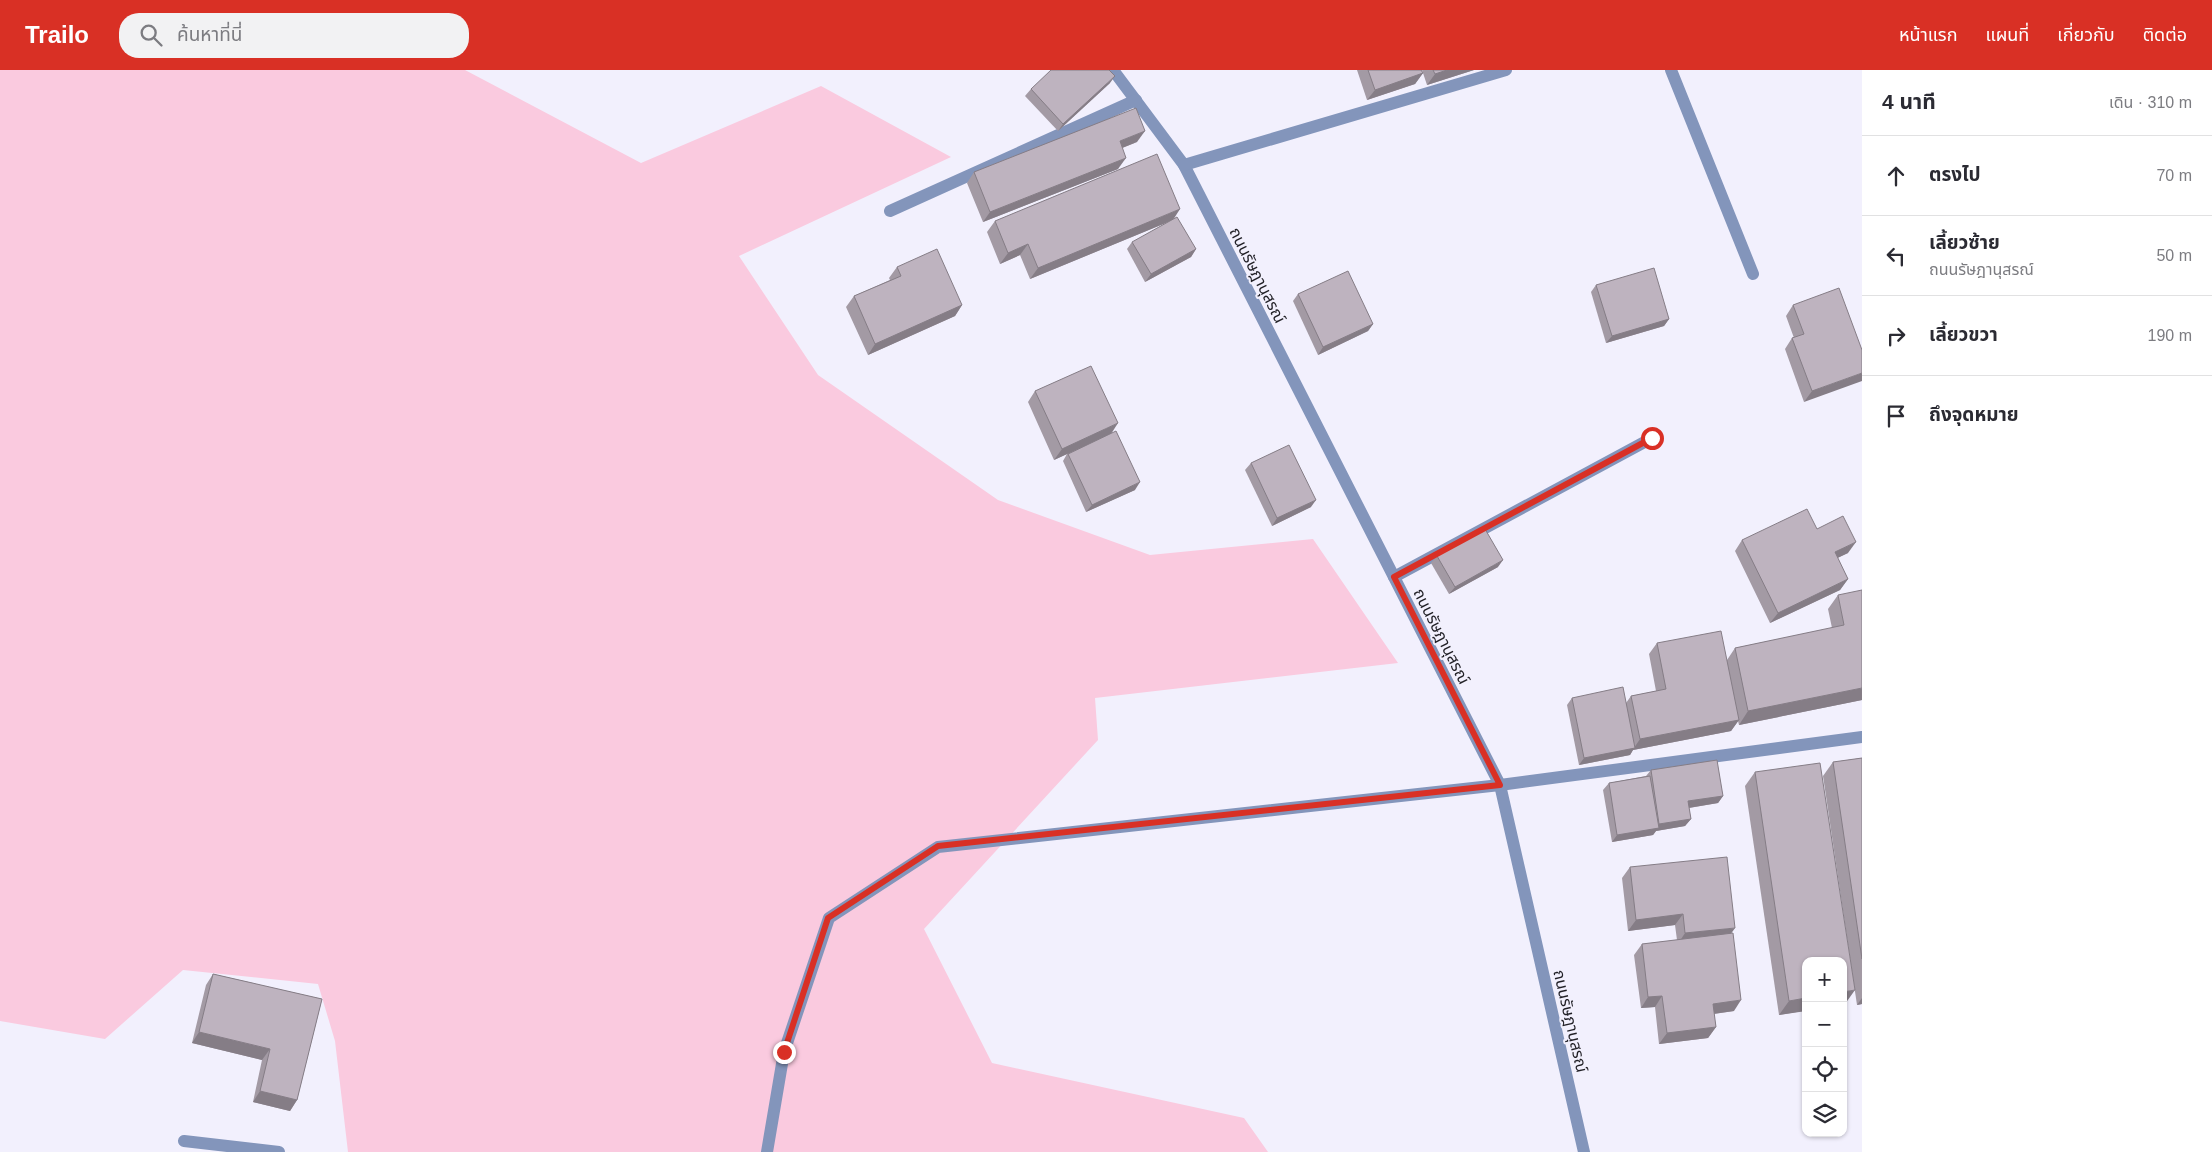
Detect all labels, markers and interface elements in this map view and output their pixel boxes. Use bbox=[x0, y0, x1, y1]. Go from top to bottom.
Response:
search box bbox=[119, 13, 469, 58]
text: Trailo bbox=[25, 21, 89, 48]
icon: search bbox=[137, 21, 165, 49]
text: ค้นหาที่นี่ bbox=[177, 24, 242, 45]
text: หน้าแรก bbox=[1899, 25, 1957, 45]
text: แผนที่ bbox=[1985, 25, 2029, 45]
text: เกี่ยวกับ bbox=[2057, 25, 2115, 45]
text: ติดต่อ bbox=[2143, 25, 2187, 45]
text: 4 นาที bbox=[1882, 90, 1936, 113]
text: เดิน · 310 m bbox=[2109, 94, 2192, 111]
icon: ahead bbox=[1882, 162, 1910, 190]
text: ตรงไป bbox=[1929, 164, 1981, 185]
text: 70 m bbox=[2156, 167, 2192, 184]
street label: ถนนรัษฎานุสรณ์ bbox=[1225, 225, 1289, 326]
text: เลี้ยวซ้าย bbox=[1929, 232, 2000, 253]
icon: left bbox=[1882, 242, 1910, 270]
text: 50 m bbox=[2156, 247, 2192, 264]
text: ถนนรัษฎานุสรณ์ bbox=[1929, 261, 2034, 278]
icon: right bbox=[1882, 322, 1910, 350]
text: เลี้ยวขวา bbox=[1929, 324, 1998, 345]
text: 190 m bbox=[2148, 327, 2192, 344]
icon: arrive bbox=[1882, 402, 1910, 430]
text: ถึงจุดหมาย bbox=[1929, 404, 2019, 425]
route start bbox=[1641, 427, 1664, 450]
street label: ถนนรัษฎานุสรณ์ bbox=[1409, 586, 1473, 687]
map controls bbox=[1802, 957, 1847, 1137]
button: + bbox=[1802, 957, 1847, 1002]
street label: ถนนรัษฎานุสรณ์ bbox=[1549, 968, 1591, 1074]
button: − bbox=[1802, 1002, 1847, 1047]
route end bbox=[773, 1041, 796, 1064]
button: locate bbox=[1802, 1047, 1847, 1092]
button: layers bbox=[1802, 1092, 1847, 1137]

